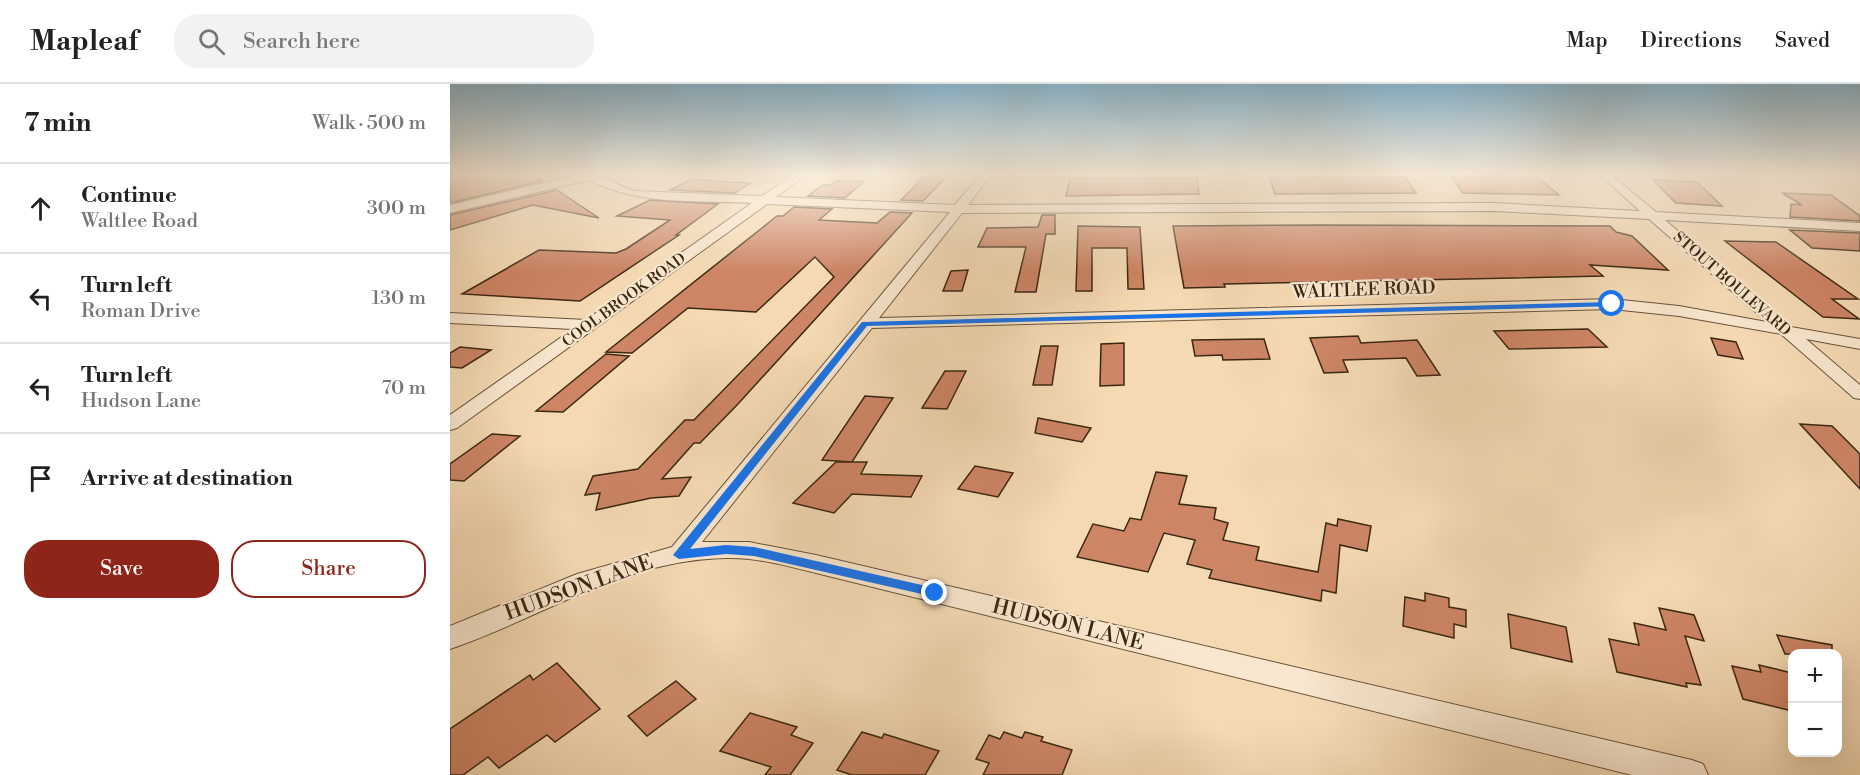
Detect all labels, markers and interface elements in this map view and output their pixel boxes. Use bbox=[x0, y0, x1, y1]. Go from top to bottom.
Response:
search box bbox=[174, 14, 594, 68]
text: Mapleaf bbox=[30, 24, 138, 59]
icon: search bbox=[195, 25, 228, 58]
text: Search here bbox=[243, 28, 360, 55]
text: Map bbox=[1566, 28, 1608, 54]
text: Directions bbox=[1641, 28, 1742, 54]
text: Saved bbox=[1775, 28, 1830, 54]
text: 7 min bbox=[24, 107, 91, 139]
text: Walk · 500 m bbox=[312, 111, 426, 136]
text: Continue bbox=[81, 182, 177, 209]
icon: ahead bbox=[24, 192, 57, 225]
text: 300 m bbox=[367, 196, 426, 221]
text: Waltlee Road bbox=[81, 209, 198, 234]
street label: STOUT BOULEVARD bbox=[1669, 228, 1795, 340]
street label: COOL BROOK ROAD bbox=[558, 249, 690, 351]
text: Turn left bbox=[81, 272, 172, 299]
street label: WALTLEE ROAD bbox=[1291, 276, 1436, 304]
icon: left bbox=[24, 282, 57, 315]
text: 130 m bbox=[371, 286, 426, 311]
route start bbox=[1598, 290, 1624, 316]
text: Roman Drive bbox=[81, 299, 201, 324]
text: Turn left bbox=[81, 362, 172, 389]
icon: left bbox=[24, 372, 57, 405]
text: 70 m bbox=[382, 376, 426, 401]
text: Hudson Lane bbox=[81, 389, 201, 414]
icon: arrive bbox=[24, 462, 57, 495]
text: Arrive at destination bbox=[81, 465, 293, 492]
button: Save bbox=[24, 540, 219, 598]
button: Share bbox=[231, 540, 426, 598]
street label: HUDSON LANE bbox=[501, 549, 657, 627]
route end bbox=[921, 579, 947, 605]
street label: HUDSON LANE bbox=[989, 594, 1147, 656]
map controls bbox=[1788, 649, 1842, 757]
button: + bbox=[1788, 649, 1842, 703]
button: − bbox=[1788, 703, 1842, 757]

